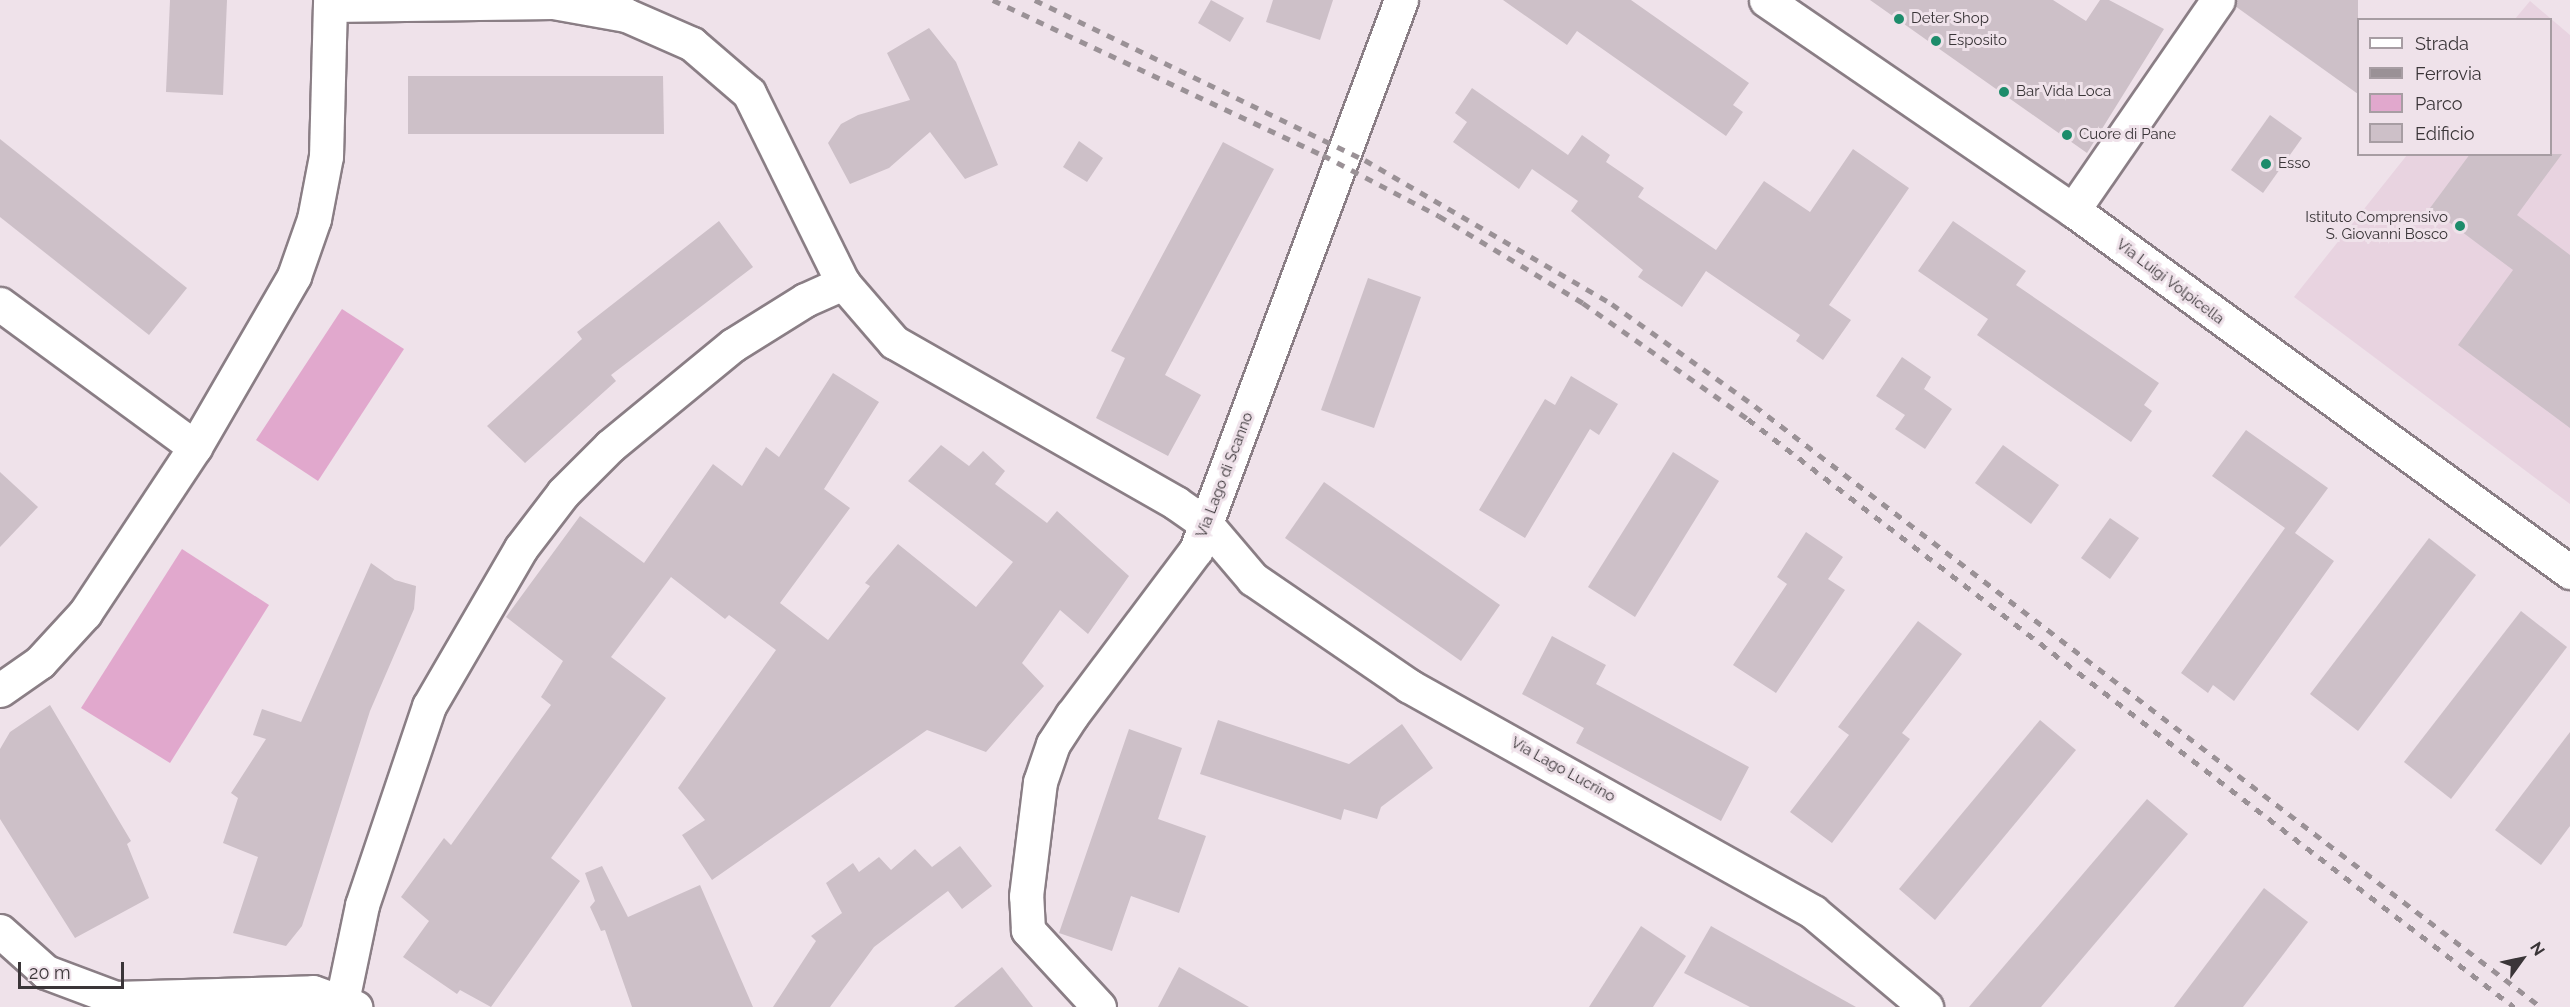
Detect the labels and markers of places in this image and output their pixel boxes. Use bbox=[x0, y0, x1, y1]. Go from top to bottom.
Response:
place label: Deter Shop bbox=[1911, 10, 1989, 28]
marker: Deter Shop bbox=[1892, 12, 1906, 26]
place label: Esposito bbox=[1948, 32, 2007, 50]
marker: Esposito bbox=[1929, 34, 1943, 48]
place label: Bar Vida Loca bbox=[2016, 83, 2112, 101]
marker: Bar Vida Loca bbox=[1997, 85, 2011, 99]
place label: Cuore di Pane bbox=[2079, 126, 2176, 144]
marker: Cuore di Pane bbox=[2060, 128, 2074, 142]
place label: Esso bbox=[2278, 155, 2311, 173]
marker: Esso bbox=[2259, 157, 2273, 171]
place label: Istituto Comprensivo S. Giovanni Bosco bbox=[2305, 208, 2448, 243]
marker: Istituto Comprensivo S. Giovanni Bosco bbox=[2453, 219, 2467, 233]

